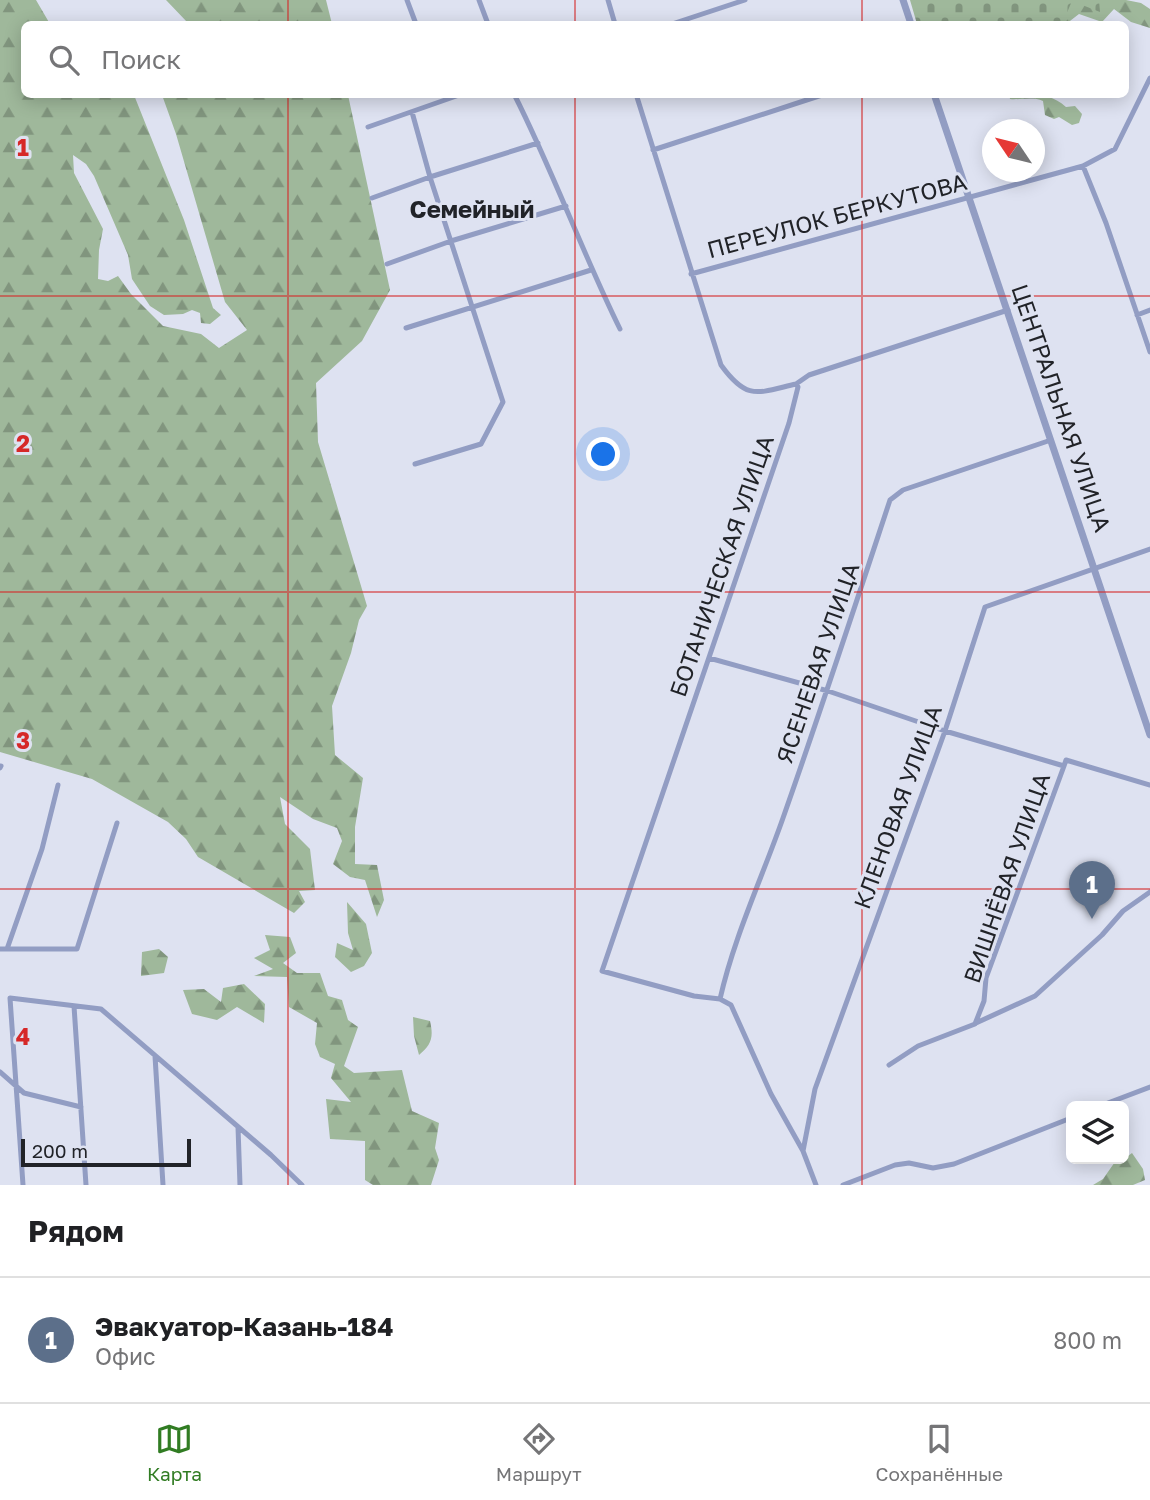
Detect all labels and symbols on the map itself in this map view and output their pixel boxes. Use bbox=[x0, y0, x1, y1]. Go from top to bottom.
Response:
north arrow bbox=[982, 119, 1045, 182]
text: 1 bbox=[17, 133, 29, 161]
street label: ПЕРЕУЛОК БЕРКУТОВА bbox=[704, 167, 970, 263]
district label: Семейный bbox=[410, 194, 534, 223]
street label: ЦЕНТРАЛЬНАЯ УЛИЦА bbox=[1006, 280, 1118, 535]
text: 2 bbox=[16, 429, 30, 457]
street label: БОТАНИЧЕСКАЯ УЛИЦА bbox=[663, 431, 779, 700]
your location bbox=[586, 437, 620, 471]
street label: ЯСЕНЕВАЯ УЛИЦА bbox=[770, 559, 865, 767]
street label: КЛЕНОВАЯ УЛИЦА bbox=[847, 701, 947, 912]
text: 3 bbox=[16, 726, 30, 754]
street label: ВИШНЁВАЯ УЛИЦА bbox=[957, 769, 1055, 986]
pin: 1 bbox=[1069, 861, 1115, 919]
text: 4 bbox=[16, 1022, 30, 1050]
scale bar bbox=[21, 1136, 191, 1168]

